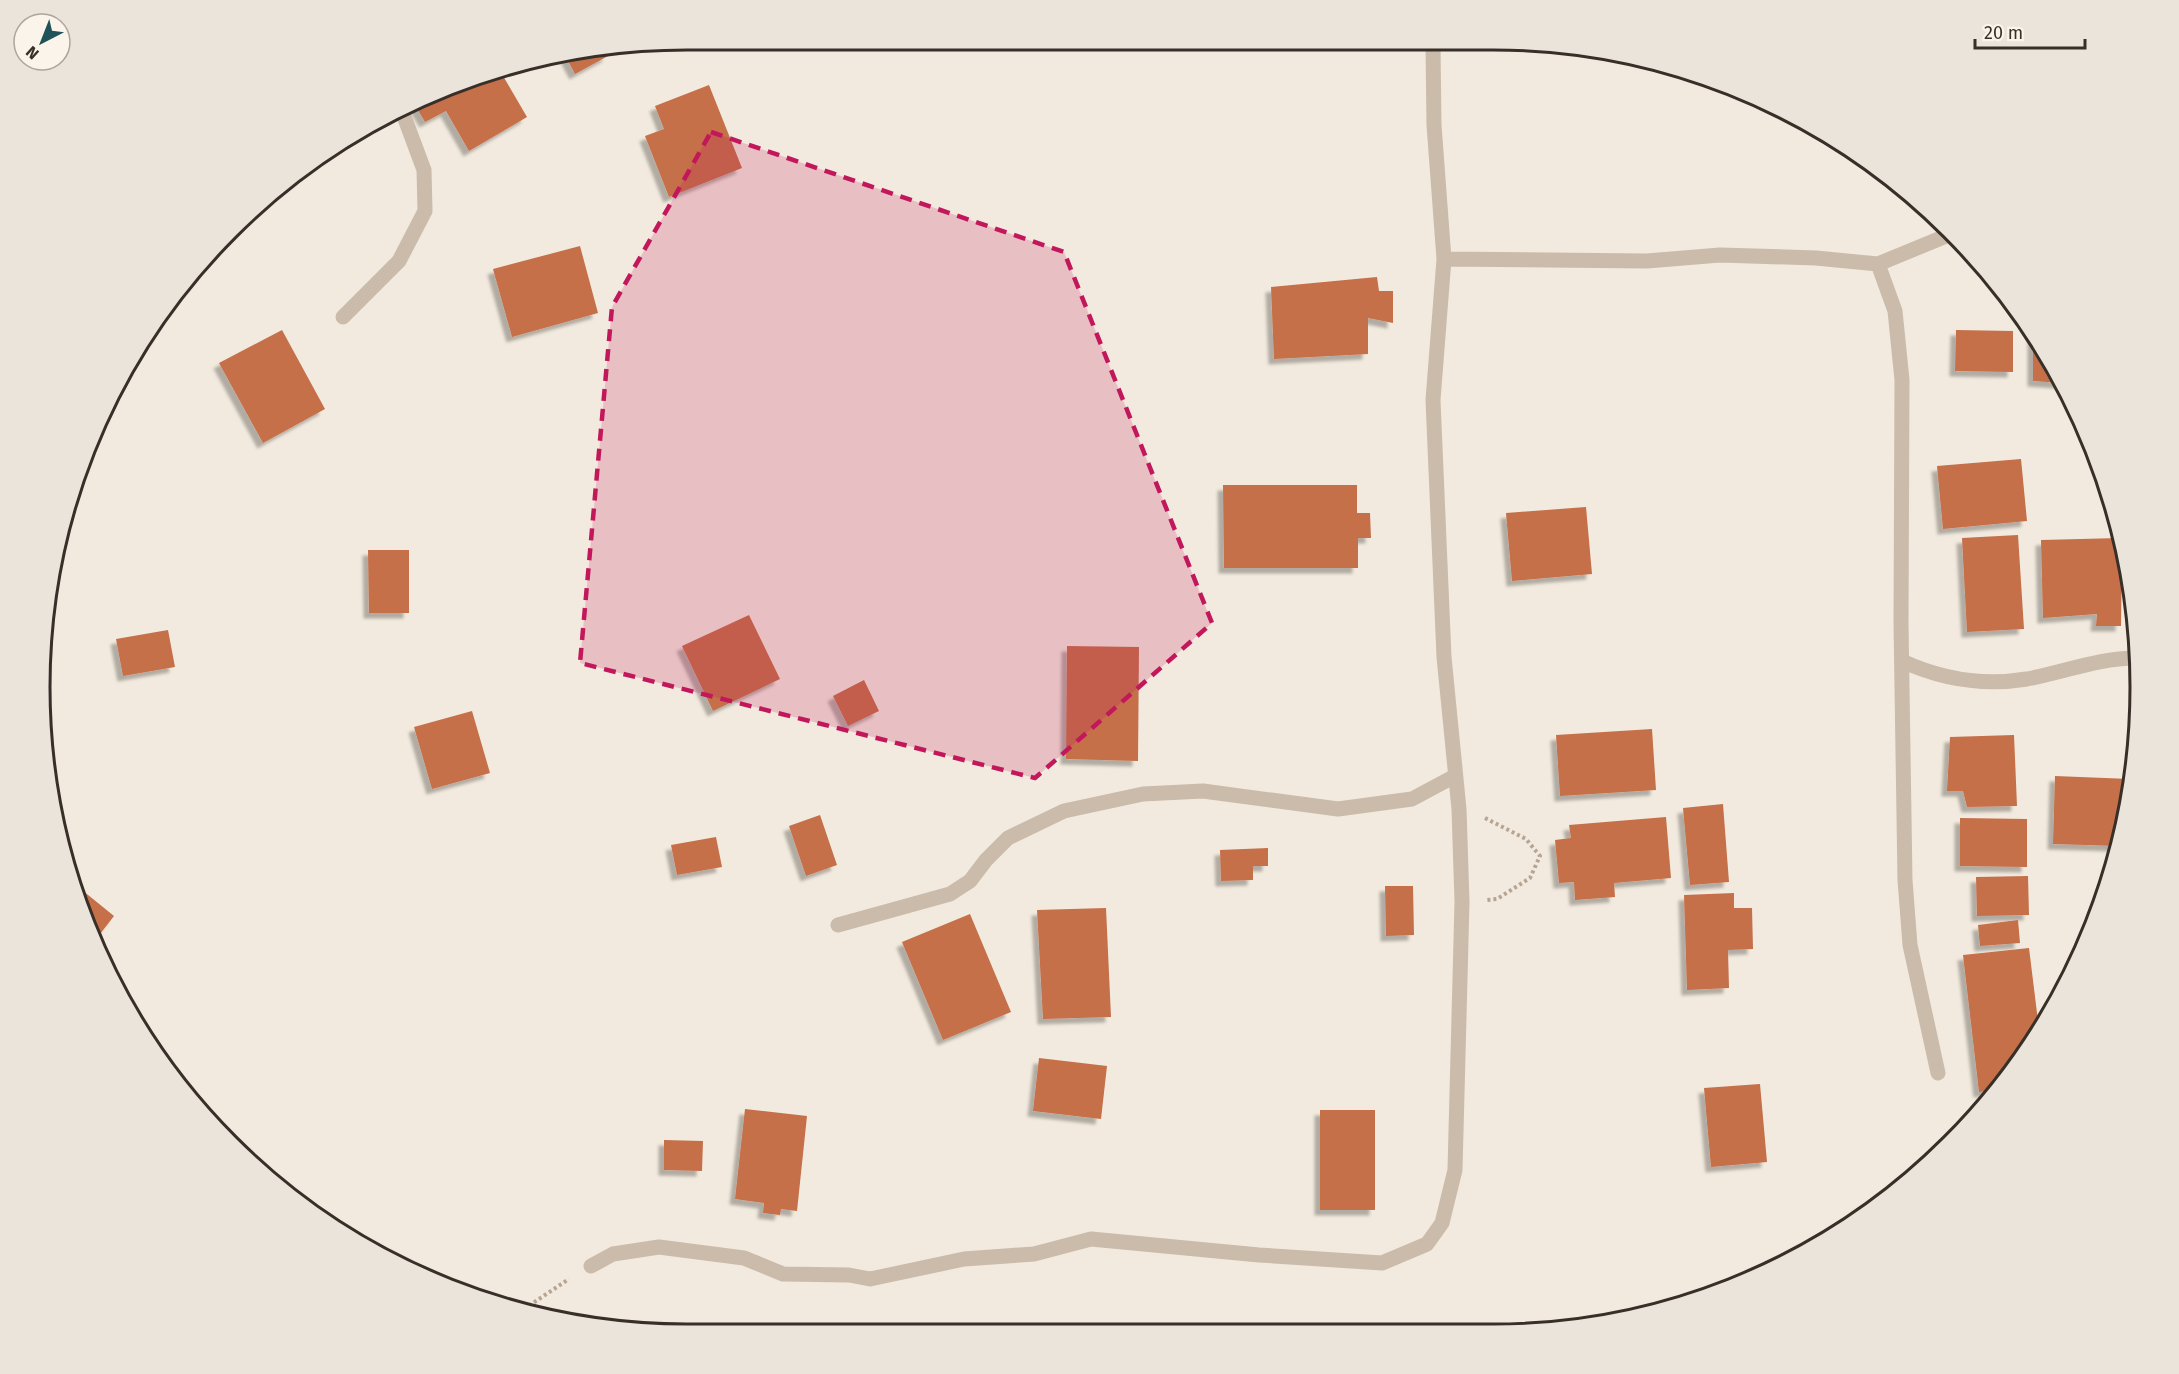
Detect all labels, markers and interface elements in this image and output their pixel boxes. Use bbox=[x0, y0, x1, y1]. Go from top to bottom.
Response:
north arrow bbox=[12, 12, 72, 72]
scale bar bbox=[1975, 12, 2084, 50]
text: 20 m bbox=[1984, 22, 2023, 44]
text: N bbox=[22, 42, 43, 63]

